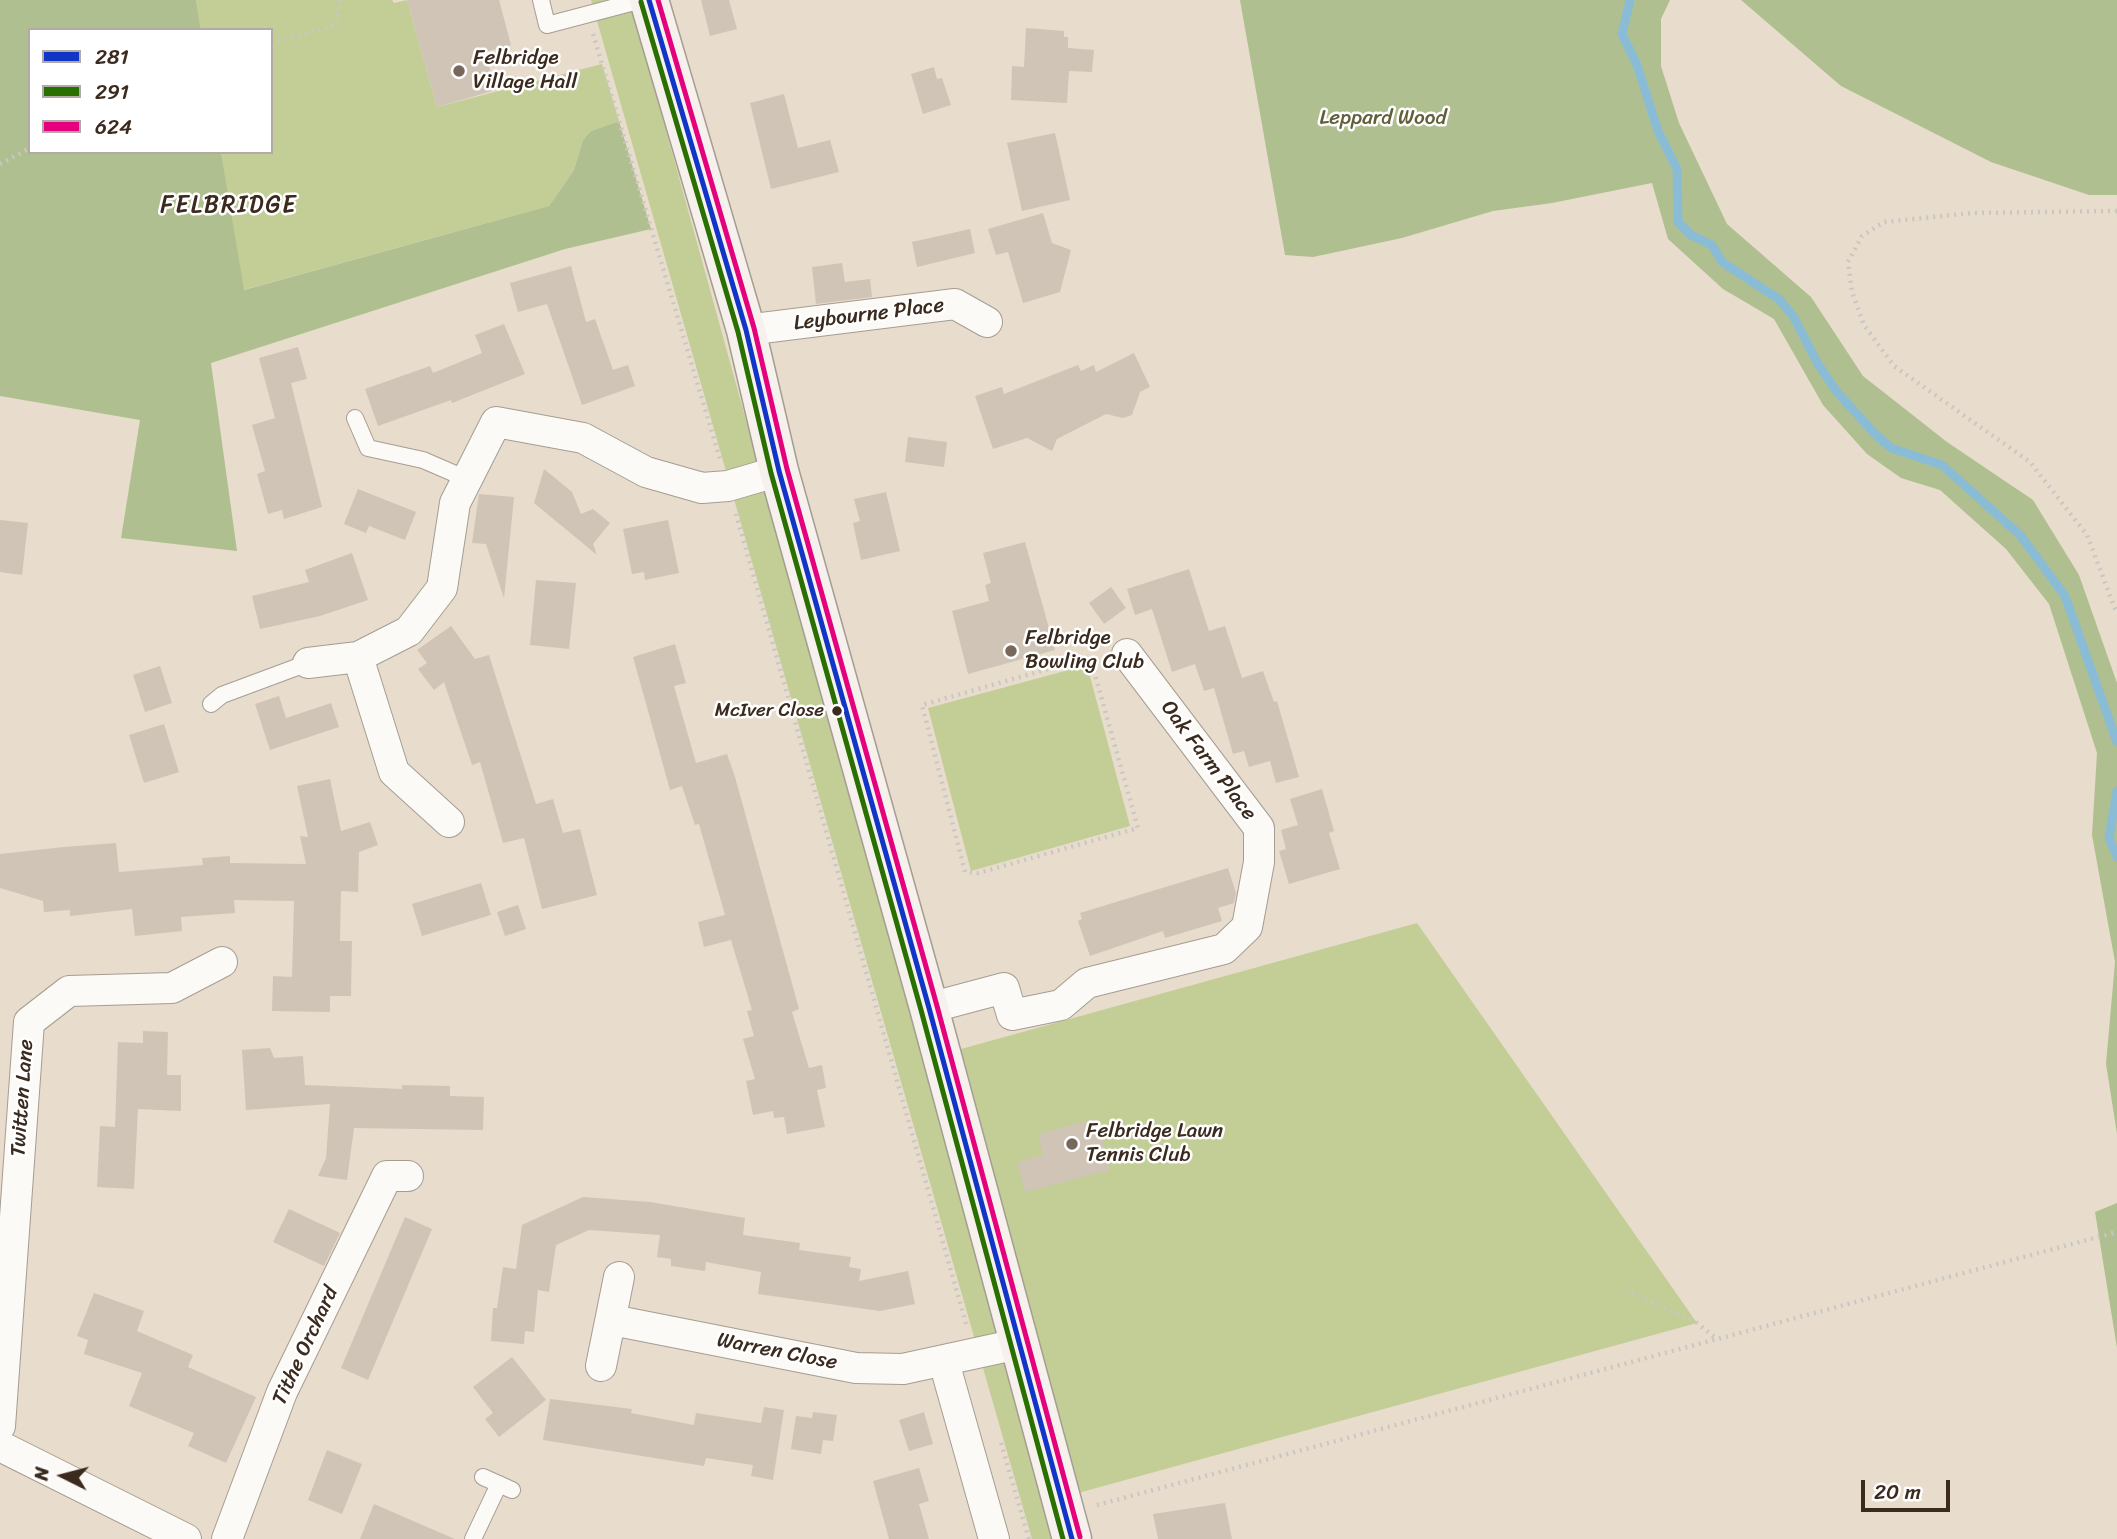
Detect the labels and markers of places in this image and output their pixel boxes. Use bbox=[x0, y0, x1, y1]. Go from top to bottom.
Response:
place label: Felbridge Village Hall bbox=[473, 46, 577, 96]
marker: Felbridge Village Hall bbox=[451, 63, 467, 79]
place label: Felbridge Bowling Club bbox=[1025, 626, 1144, 676]
marker: Felbridge Bowling Club bbox=[1003, 643, 1019, 659]
place label: McIver Close bbox=[715, 700, 824, 722]
marker: McIver Close bbox=[830, 704, 844, 718]
place label: Felbridge Lawn Tennis Club bbox=[1086, 1119, 1223, 1169]
marker: Felbridge Lawn Tennis Club bbox=[1064, 1136, 1080, 1152]

